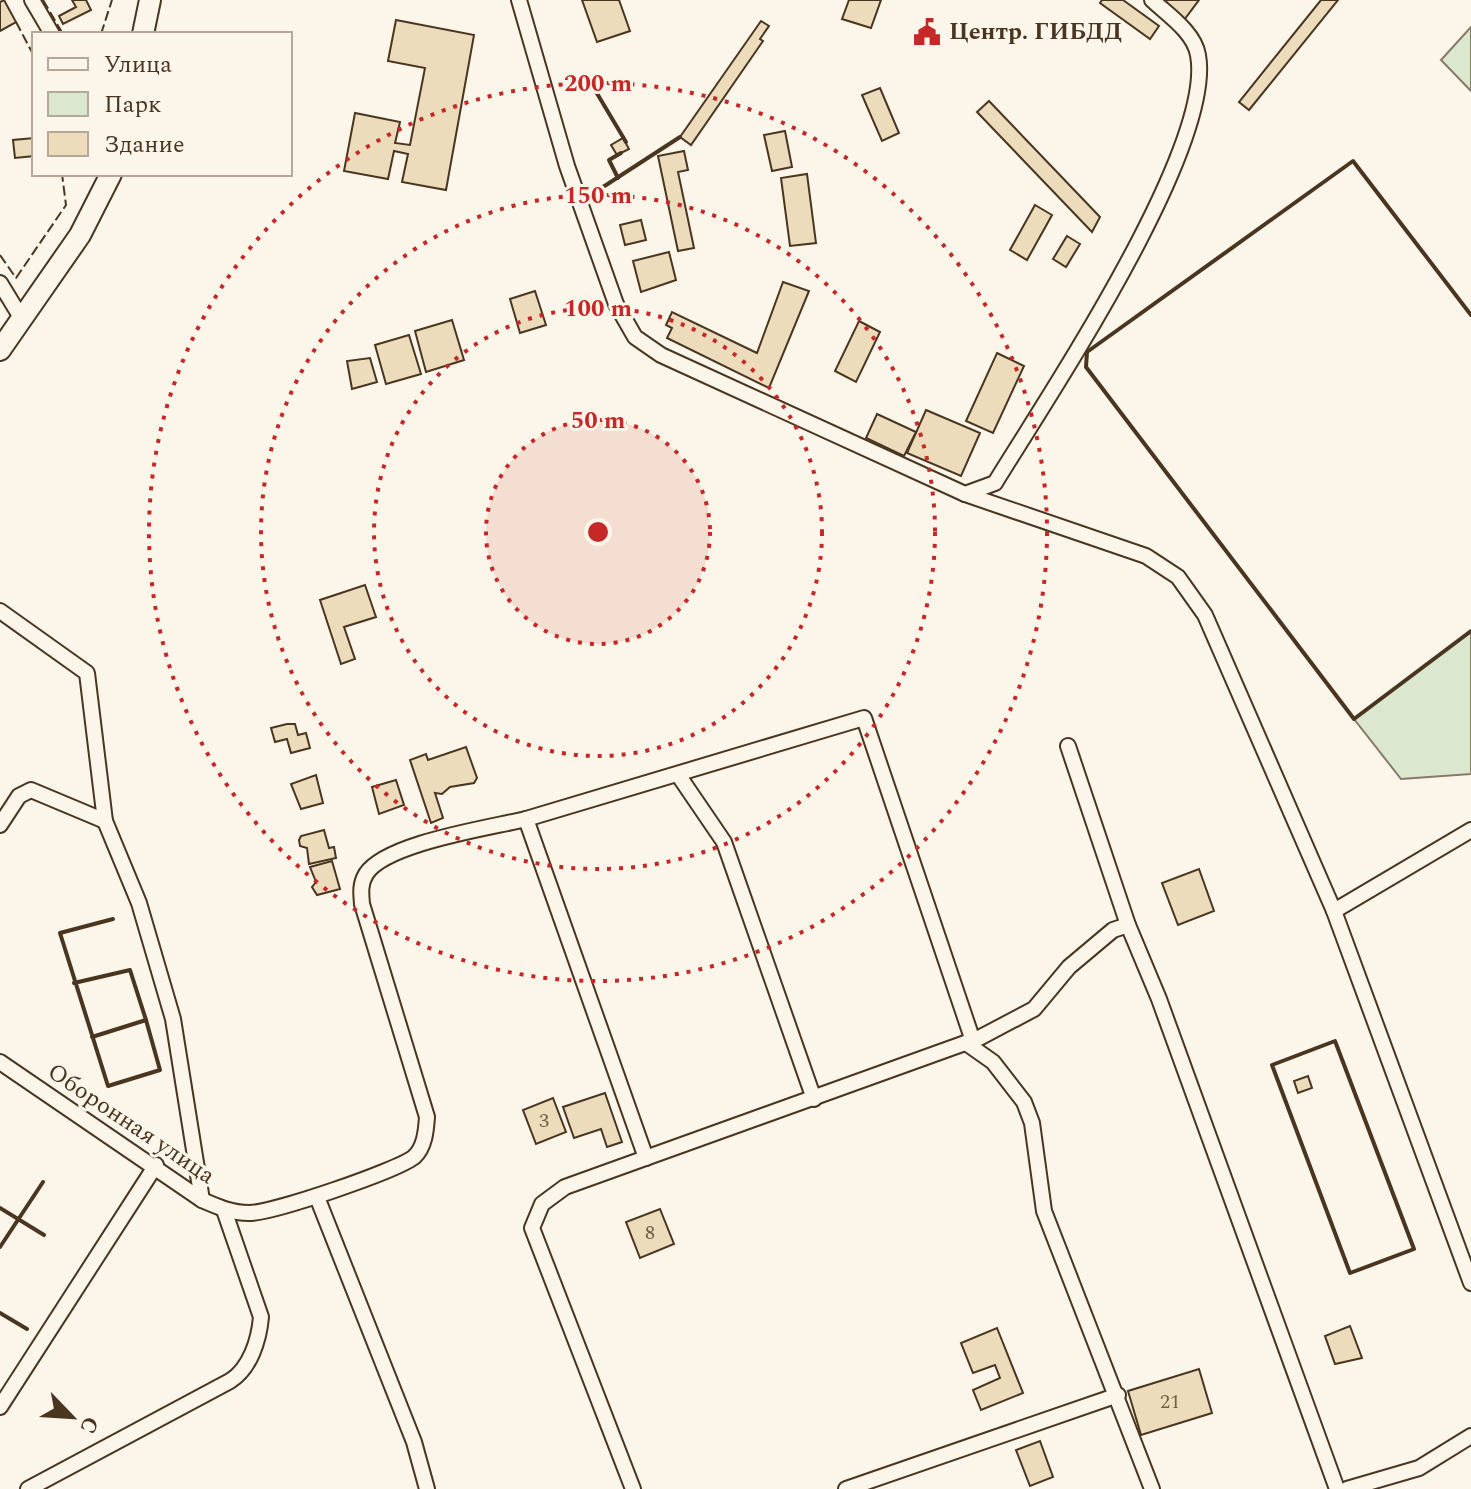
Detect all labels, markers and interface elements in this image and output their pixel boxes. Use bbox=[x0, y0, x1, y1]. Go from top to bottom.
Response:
place label: Центр. ГИБДД bbox=[949, 14, 1122, 50]
public building icon: Центр. ГИБДД bbox=[912, 17, 942, 47]
legend bbox=[32, 32, 292, 176]
text: Улица bbox=[104, 47, 172, 83]
text: 200 m bbox=[564, 66, 632, 102]
text: Парк bbox=[104, 87, 161, 123]
text: Здание bbox=[104, 127, 185, 163]
text: 150 m bbox=[564, 178, 632, 214]
text: 100 m bbox=[564, 291, 632, 327]
text: 50 m bbox=[571, 403, 626, 439]
centre of rings bbox=[584, 518, 612, 546]
street label: Оборонная улица bbox=[40, 1054, 222, 1194]
house number: 3 bbox=[539, 1106, 549, 1136]
house number: 8 bbox=[645, 1218, 655, 1248]
north arrow bbox=[32, 1377, 112, 1457]
house number: 21 bbox=[1160, 1387, 1180, 1417]
text: С bbox=[71, 1411, 107, 1439]

